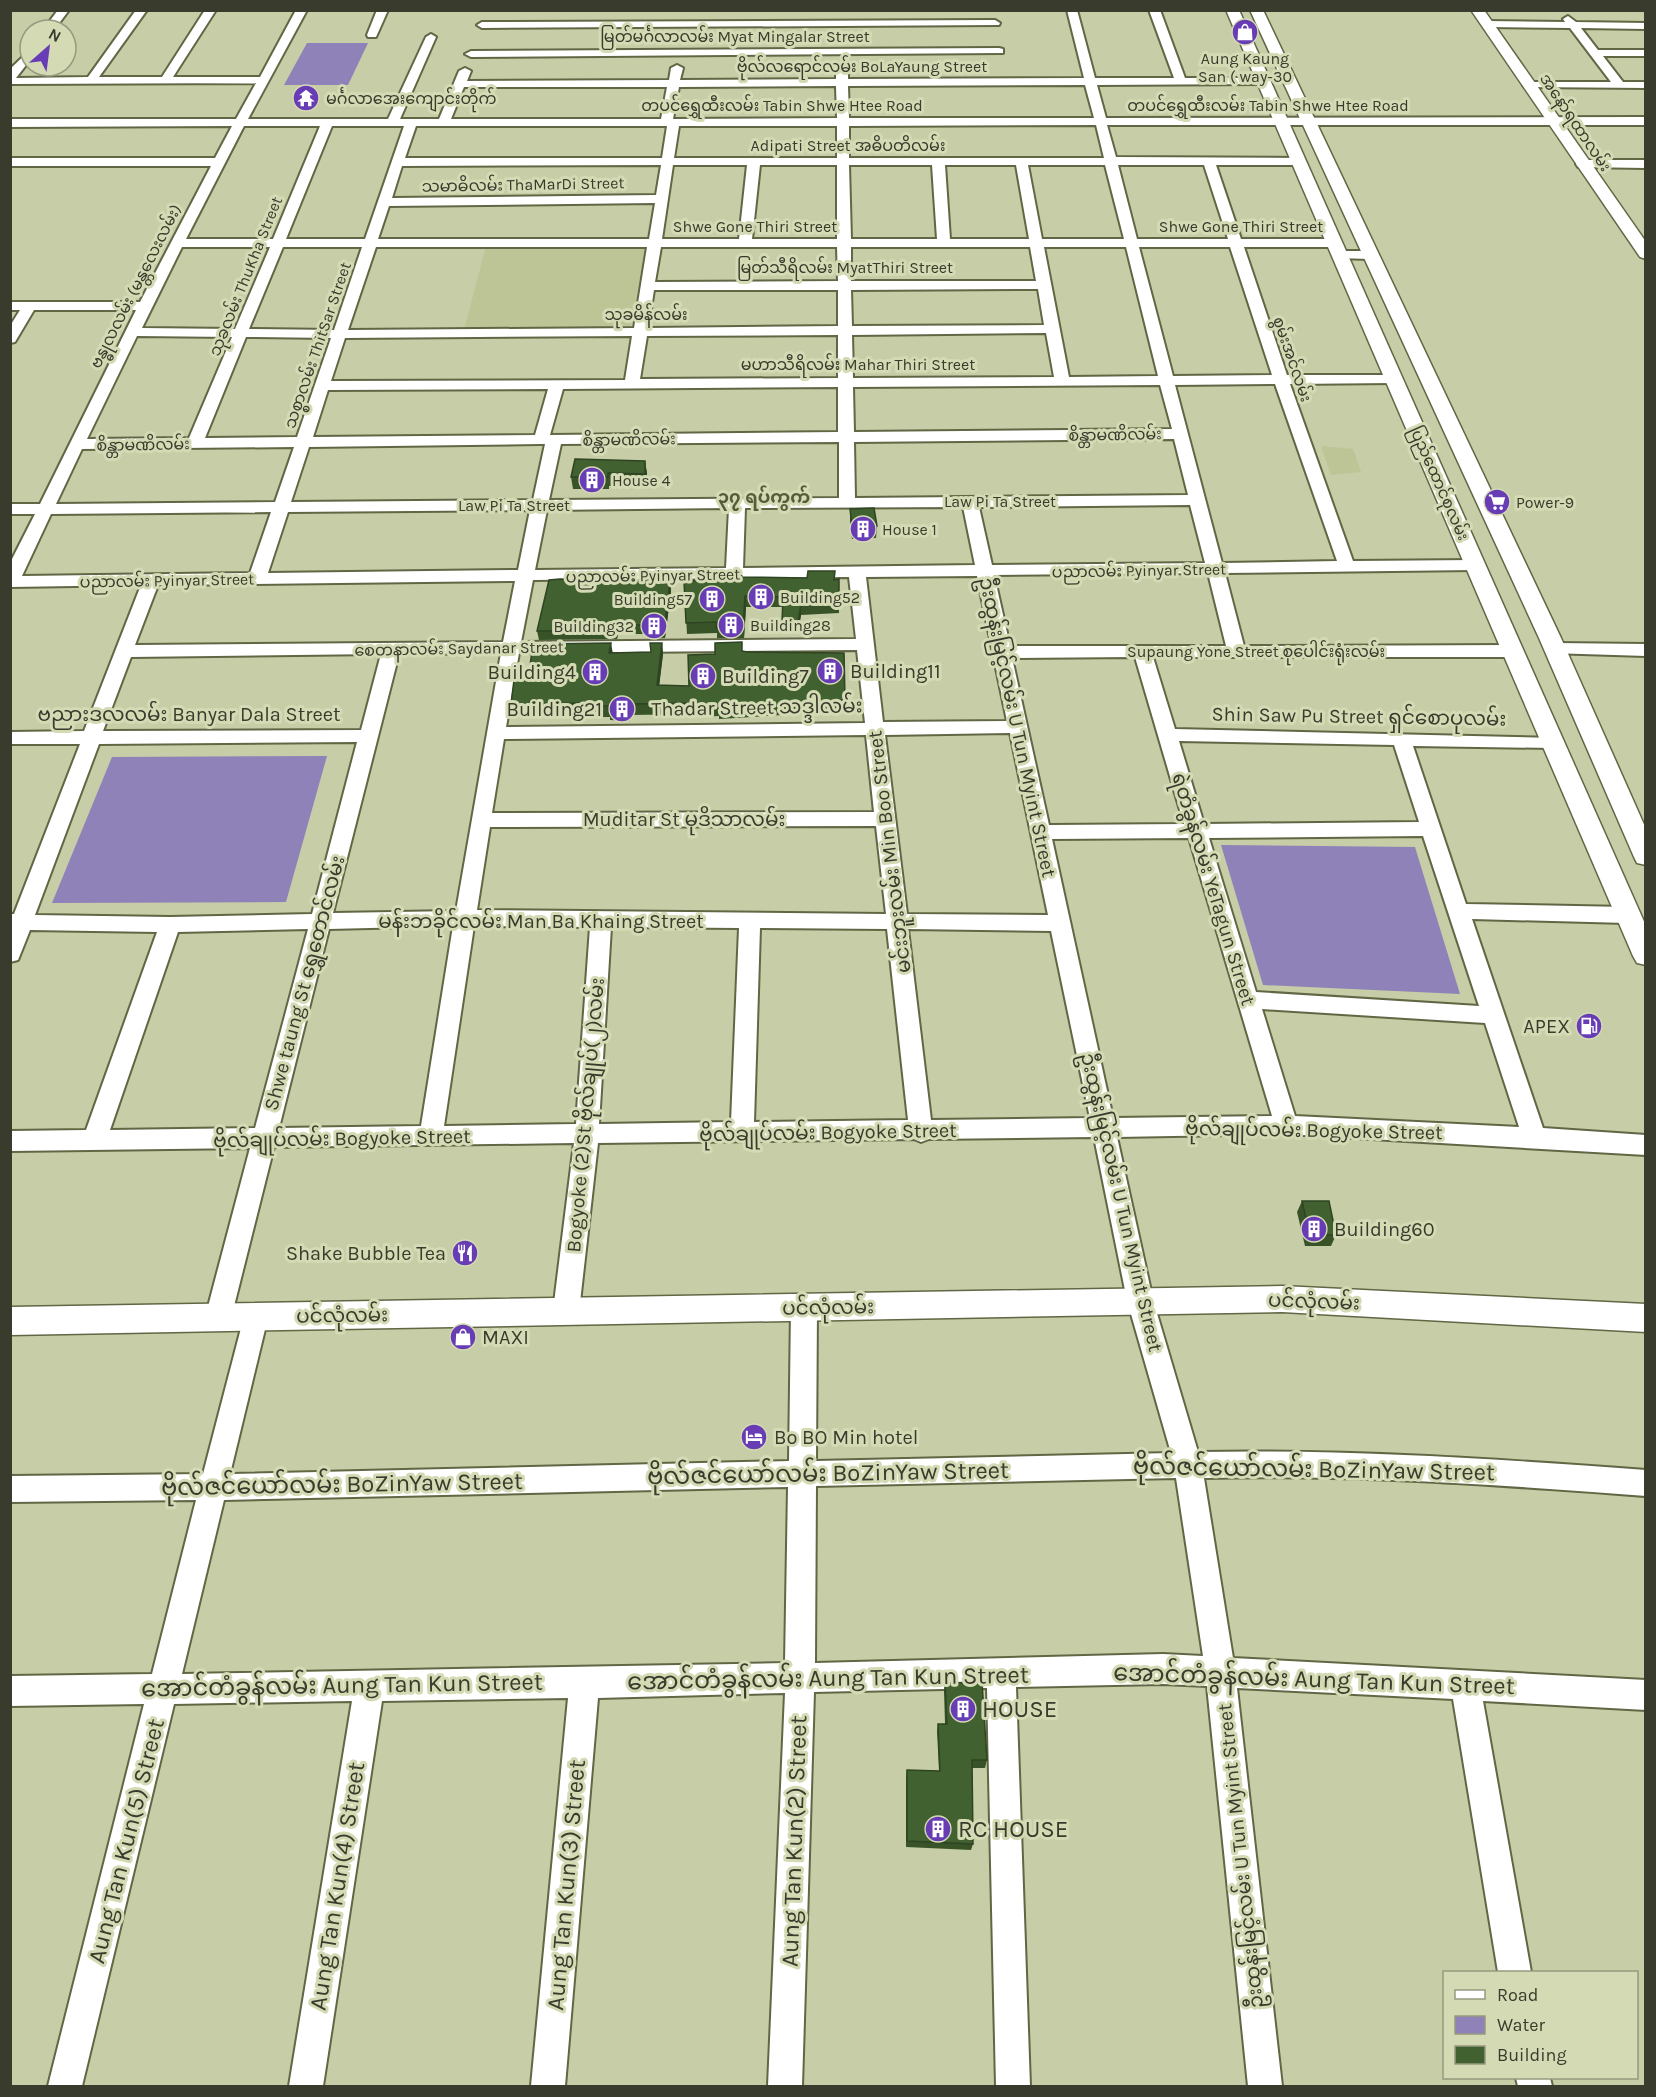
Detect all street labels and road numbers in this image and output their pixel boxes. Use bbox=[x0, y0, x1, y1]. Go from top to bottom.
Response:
street label: မြတ်မင်္ဂလာလမ်း Myat Mingalar Street bbox=[600, 25, 870, 50]
street label: ဗိုလ်လရောင်လမ်း BoLaYaung Street bbox=[737, 55, 987, 81]
street label: အနော်ရထာလမ်း bbox=[1533, 69, 1617, 177]
street label: တပင်ရွှေထီးလမ်း Tabin Shwe Htee Road bbox=[641, 94, 923, 119]
street label: တပင်ရွှေထီးလမ်း Tabin Shwe Htee Road bbox=[1127, 94, 1409, 119]
street label: Adipati Street အဓိပတိလမ်း bbox=[751, 134, 945, 155]
street label: သမာဓိလမ်း ThaMarDi Street bbox=[421, 171, 625, 196]
street label: သုခလမ်း ThuKha Street bbox=[203, 193, 291, 361]
street label: ဗန္ဓုလလမ်း (မန္တလေးလမ်း) bbox=[84, 200, 189, 373]
street label: Shwe Gone Thiri Street bbox=[673, 217, 837, 236]
street label: Shwe Gone Thiri Street bbox=[1159, 217, 1323, 236]
street label: မြတ်သီရိလမ်း MyatThiri Street bbox=[737, 256, 953, 281]
street label: သစ္စာလမ်း ThitSar Street bbox=[278, 259, 359, 432]
street label: သုခမိန်လမ်း bbox=[604, 303, 688, 329]
street label: စွမ်းအင်လမ်း bbox=[1265, 313, 1318, 406]
street label: မဟာသီရိလမ်း Mahar Thiri Street bbox=[741, 353, 975, 378]
street label: စိန္တာမဏိလမ်း bbox=[1068, 422, 1162, 449]
street label: ပြည်ထောင်စုလမ်း bbox=[1401, 422, 1475, 545]
street label: စိန္တာမဏိလမ်း bbox=[582, 427, 676, 454]
street label: စိန္တာမဏိလမ်း bbox=[96, 432, 190, 459]
street label: Law Pi Ta Street bbox=[944, 492, 1056, 511]
street label: Law Pi Ta Street bbox=[458, 496, 570, 515]
street label: ပညာလမ်း Pyinyar Street bbox=[1052, 557, 1226, 586]
street label: ပညာလမ်း Pyinyar Street bbox=[566, 562, 740, 591]
street label: ပညာလမ်း Pyinyar Street bbox=[80, 567, 254, 596]
street label: ဦးထွန်းမြင့်လမ်း U Tun Myint Street bbox=[970, 574, 1064, 881]
street label: စေတနာလမ်း Saydanar Street bbox=[354, 635, 564, 664]
street label: Supaung Yone Street စုပေါင်းရုံးလမ်း bbox=[1127, 640, 1385, 666]
street label: Thadar Street သဒ္ဒါလမ်း bbox=[651, 691, 863, 725]
street label: Shin Saw Pu Street ရှင်စောပုလမ်း bbox=[1211, 699, 1507, 736]
street label: ဗညားဒလလမ်း Banyar Dala Street bbox=[37, 700, 341, 730]
street label: မင်းဘူးလမ်း Min Boo Street bbox=[860, 728, 921, 975]
street label: ရဲတံခွန်လမ်း YeTagun Street bbox=[1163, 769, 1263, 1010]
street label: Muditar St မုဒိသာလမ်း bbox=[583, 805, 785, 836]
street label: Shwe taung St ရွှေတောင်လမ်း bbox=[256, 852, 353, 1114]
street label: မန်းဘခိုင်လမ်း Man Ba Khaing Street bbox=[378, 907, 704, 938]
street label: Bogyoke (2)St ဗိုလ်ချုပ်(၂)လမ်း bbox=[559, 976, 614, 1254]
street label: ဦးထွန်းမြင့်လမ်း U Tun Myint Street bbox=[1072, 1049, 1170, 1355]
street label: ဗိုလ်ချုပ်လမ်း Bogyoke Street bbox=[1185, 1114, 1443, 1149]
street label: ဗိုလ်ချုပ်လမ်း Bogyoke Street bbox=[699, 1116, 958, 1151]
street label: ဗိုလ်ချုပ်လမ်း Bogyoke Street bbox=[213, 1122, 472, 1157]
street label: ပင်လုံလမ်း bbox=[1267, 1285, 1360, 1320]
street label: ပင်လုံလမ်း bbox=[782, 1292, 874, 1325]
street label: ပင်လုံလမ်း bbox=[296, 1300, 388, 1333]
street label: ဗိုလ်ဇင်ယော်လမ်း BoZinYaw Street bbox=[1133, 1450, 1495, 1491]
street label: ဗိုလ်ဇင်ယော်လမ်း BoZinYaw Street bbox=[647, 1454, 1009, 1495]
street label: ဗိုလ်ဇင်ယော်လမ်း BoZinYaw Street bbox=[161, 1465, 523, 1506]
street label: အောင်တံခွန်လမ်း Aung Tan Kun Street bbox=[1113, 1656, 1515, 1705]
street label: အောင်တံခွန်လမ်း Aung Tan Kun Street bbox=[627, 1658, 1029, 1701]
street label: အောင်တံခွန်လမ်း Aung Tan Kun Street bbox=[141, 1665, 543, 1708]
street label: ဦးထွန်းမြင့်လမ်း U Tun Myint Street bbox=[1210, 1701, 1272, 2010]
street label: Aung Tan Kun(2) Street bbox=[776, 1715, 812, 1967]
street label: Aung Tan Kun(5) Street bbox=[82, 1716, 170, 1966]
street label: Aung Tan Kun(3) Street bbox=[541, 1758, 591, 2012]
street label: Aung Tan Kun(4) Street bbox=[304, 1760, 370, 2012]

